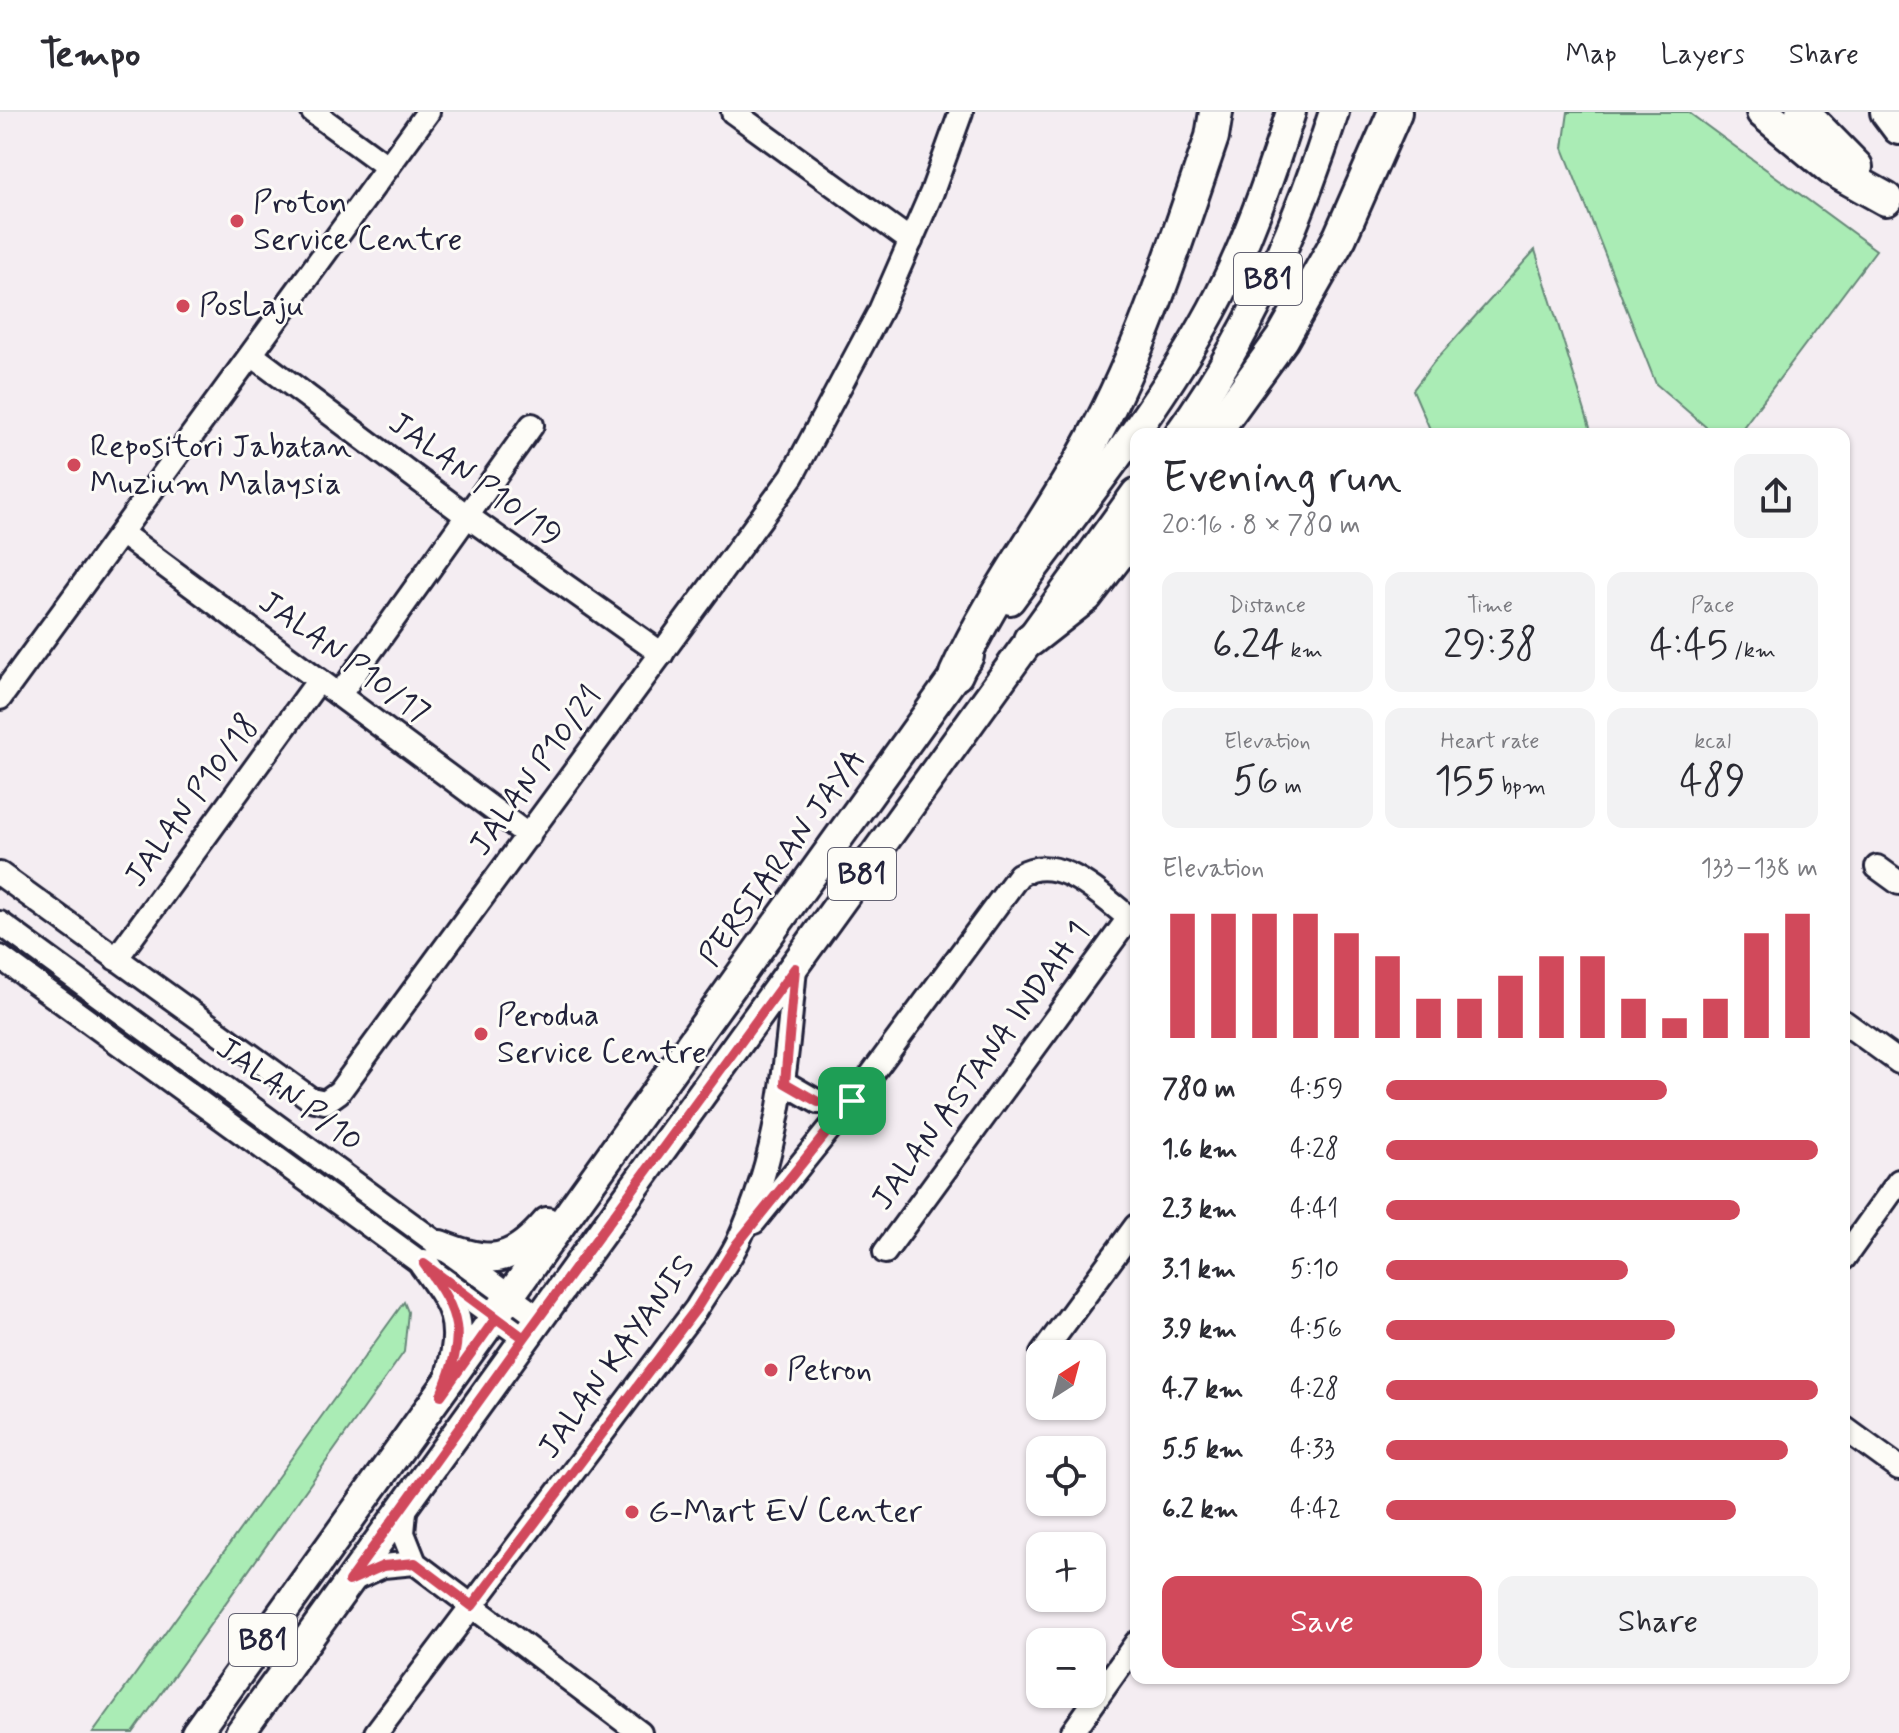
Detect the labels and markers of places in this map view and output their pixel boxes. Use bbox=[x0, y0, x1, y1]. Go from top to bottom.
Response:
place label: Proton Service Centre bbox=[253, 182, 462, 261]
marker: Proton Service Centre bbox=[228, 212, 246, 230]
place label: PosLaju bbox=[199, 285, 304, 327]
marker: PosLaju bbox=[174, 297, 192, 315]
place label: Repositori Jabatan Muzium Malaysia bbox=[90, 426, 352, 505]
marker: Repositori Jabatan Muzium Malaysia bbox=[65, 456, 83, 474]
place label: Perodua Service Centre bbox=[497, 995, 706, 1074]
marker: Perodua Service Centre bbox=[472, 1025, 490, 1043]
pin bbox=[818, 1067, 886, 1135]
place label: Petron bbox=[787, 1349, 872, 1391]
marker: Petron bbox=[762, 1361, 780, 1379]
place label: G-Mart EV Center bbox=[648, 1491, 923, 1533]
marker: G-Mart EV Center bbox=[623, 1503, 641, 1521]

